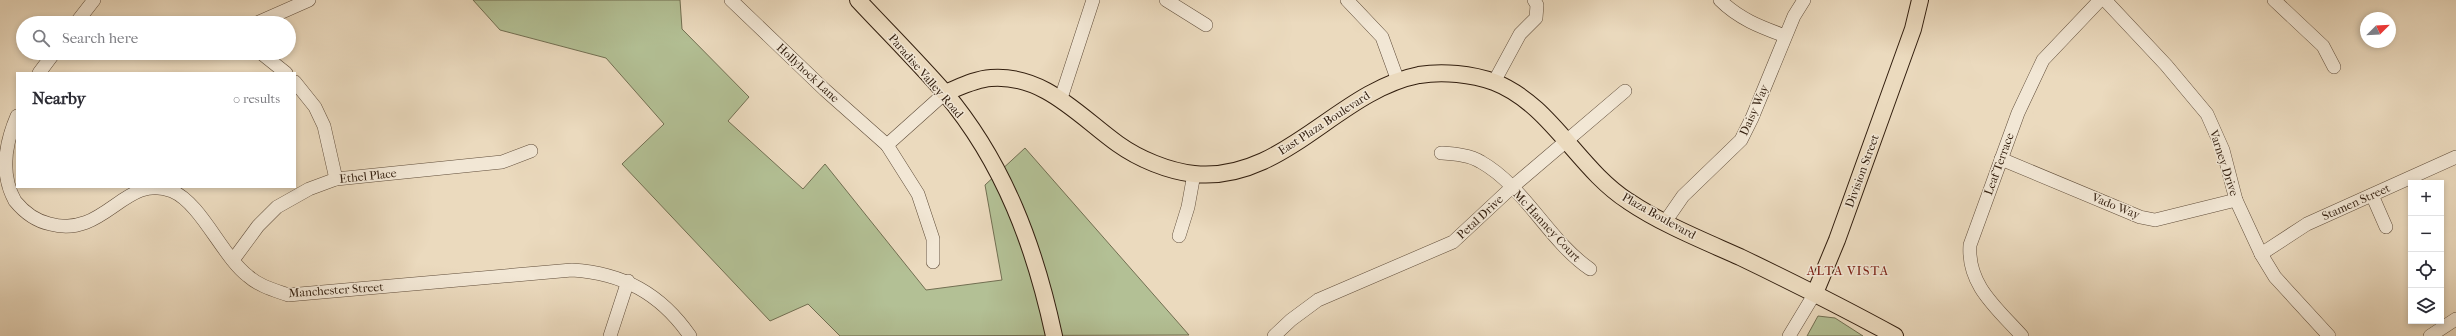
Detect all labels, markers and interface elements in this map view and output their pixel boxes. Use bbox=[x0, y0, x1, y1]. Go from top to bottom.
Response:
north arrow bbox=[2360, 12, 2396, 48]
search box bbox=[16, 16, 296, 60]
icon: search bbox=[30, 27, 52, 49]
text: Search here bbox=[62, 29, 138, 47]
street label: Paradise Valley Road bbox=[886, 31, 967, 121]
street label: Hollyhock Lane bbox=[774, 40, 842, 106]
street label: Daisy Way bbox=[1737, 82, 1772, 138]
text: Nearby bbox=[32, 88, 86, 108]
street label: East Plaza Boulevard bbox=[1276, 88, 1373, 158]
text: 0 results bbox=[233, 91, 280, 106]
street label: Varney Drive bbox=[2206, 127, 2241, 198]
street label: Leaf Terrace bbox=[1981, 131, 2017, 197]
street label: Division Street bbox=[1842, 132, 1882, 210]
street label: Ethel Place bbox=[339, 166, 397, 186]
street label: Stamen Street bbox=[2320, 180, 2393, 223]
map controls bbox=[2408, 180, 2444, 324]
button: + bbox=[2408, 180, 2444, 216]
street label: Mc Hanney Court bbox=[1510, 187, 1584, 265]
street label: Plaza Boulevard bbox=[1620, 190, 1699, 242]
street label: Vado Way bbox=[2089, 190, 2143, 222]
street label: Petal Drive bbox=[1454, 192, 1506, 242]
button: − bbox=[2408, 216, 2444, 252]
button: locate bbox=[2408, 252, 2444, 288]
district label: ALTA VISTA bbox=[1806, 263, 1889, 278]
street label: Manchester Street bbox=[288, 280, 385, 300]
button: layers bbox=[2408, 288, 2444, 324]

